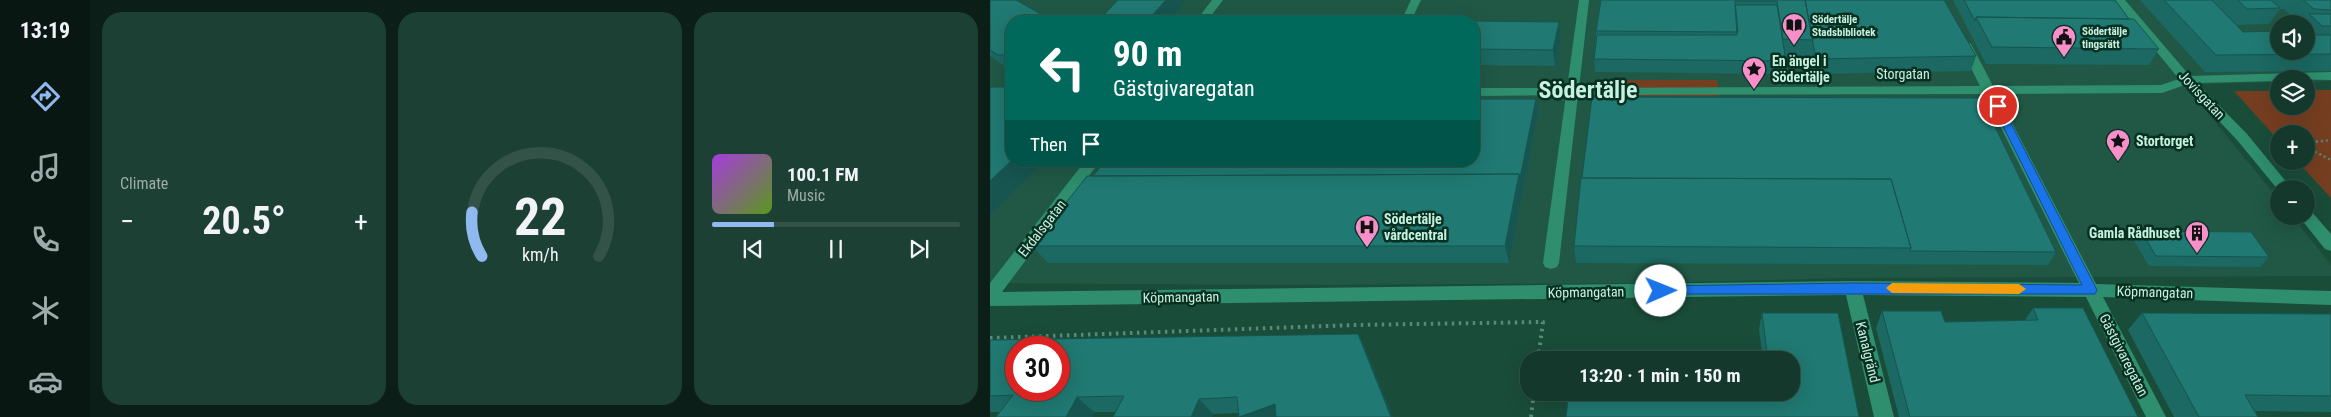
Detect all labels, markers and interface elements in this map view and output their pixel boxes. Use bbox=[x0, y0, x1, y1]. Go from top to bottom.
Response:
library icon: Södertälje Stadsbibliotek bbox=[1781, 12, 1807, 46]
place label: Södertälje Stadsbibliotek bbox=[1812, 13, 1876, 39]
map controls bbox=[2270, 15, 2315, 225]
button: sound bbox=[2270, 15, 2315, 60]
text: 13:19 bbox=[20, 18, 70, 43]
public building icon: Södertälje tingsrätt bbox=[2051, 24, 2077, 58]
place label: Södertälje tingsrätt bbox=[2082, 25, 2127, 51]
text: 90 m bbox=[1113, 34, 1182, 75]
icon: left bbox=[1030, 35, 1095, 100]
place label: En ängel i Södertälje bbox=[1772, 53, 1830, 85]
place icon: En ängel i Södertälje bbox=[1741, 56, 1767, 90]
street label: Storgatan bbox=[1876, 66, 1930, 82]
street label: Jovisgatan bbox=[2176, 67, 2228, 123]
button: layers bbox=[2270, 70, 2315, 115]
text: Gästgivaregatan bbox=[1113, 76, 1255, 101]
district label: Södertälje bbox=[1539, 76, 1637, 104]
icon: directions bbox=[28, 79, 63, 114]
pin bbox=[1977, 85, 2019, 127]
icon: arrive bbox=[1984, 92, 2012, 120]
button: + bbox=[2270, 125, 2315, 170]
place icon: Stortorget bbox=[2105, 128, 2131, 162]
icon: arrive bbox=[1077, 130, 1105, 158]
text: Then bbox=[1030, 133, 1067, 156]
place label: Stortorget bbox=[2136, 133, 2193, 149]
icon: music bbox=[28, 150, 63, 185]
text: 100.1 FM bbox=[787, 163, 859, 186]
text: Climate bbox=[120, 174, 168, 193]
button: − bbox=[2270, 180, 2315, 225]
text: Music bbox=[787, 186, 825, 205]
text: 22 bbox=[514, 187, 566, 248]
street label: Ekdalsgatan bbox=[1015, 196, 1069, 260]
text: 20.5° bbox=[202, 199, 286, 243]
text: − bbox=[120, 205, 134, 238]
text: + bbox=[354, 205, 368, 238]
place label: Södertälje vårdcentral bbox=[1384, 211, 1447, 243]
hospital icon: Södertälje vårdcentral bbox=[1354, 214, 1380, 248]
building icon: Gamla Rådhuset bbox=[2184, 220, 2210, 254]
icon: phone bbox=[28, 222, 63, 257]
place label: Gamla Rådhuset bbox=[2089, 225, 2180, 241]
icon: previous bbox=[739, 235, 767, 263]
icon: pause bbox=[822, 235, 850, 263]
icon: next bbox=[905, 235, 933, 263]
text: km/h bbox=[522, 244, 558, 265]
position arrow bbox=[1634, 264, 1686, 316]
street label: Köpmangatan bbox=[1548, 283, 1624, 301]
street label: Köpmangatan bbox=[2116, 283, 2194, 301]
street label: Köpmangatan bbox=[1143, 288, 1219, 306]
icon: climate bbox=[28, 293, 63, 328]
street label: Gästgivaregatan bbox=[2096, 311, 2152, 399]
street label: Kanalgränd bbox=[1853, 320, 1883, 384]
speed limit sign: 30 bbox=[1005, 336, 1070, 401]
icon: car bbox=[28, 364, 63, 399]
text: 13:20 · 1 min · 150 m bbox=[1579, 364, 1741, 387]

